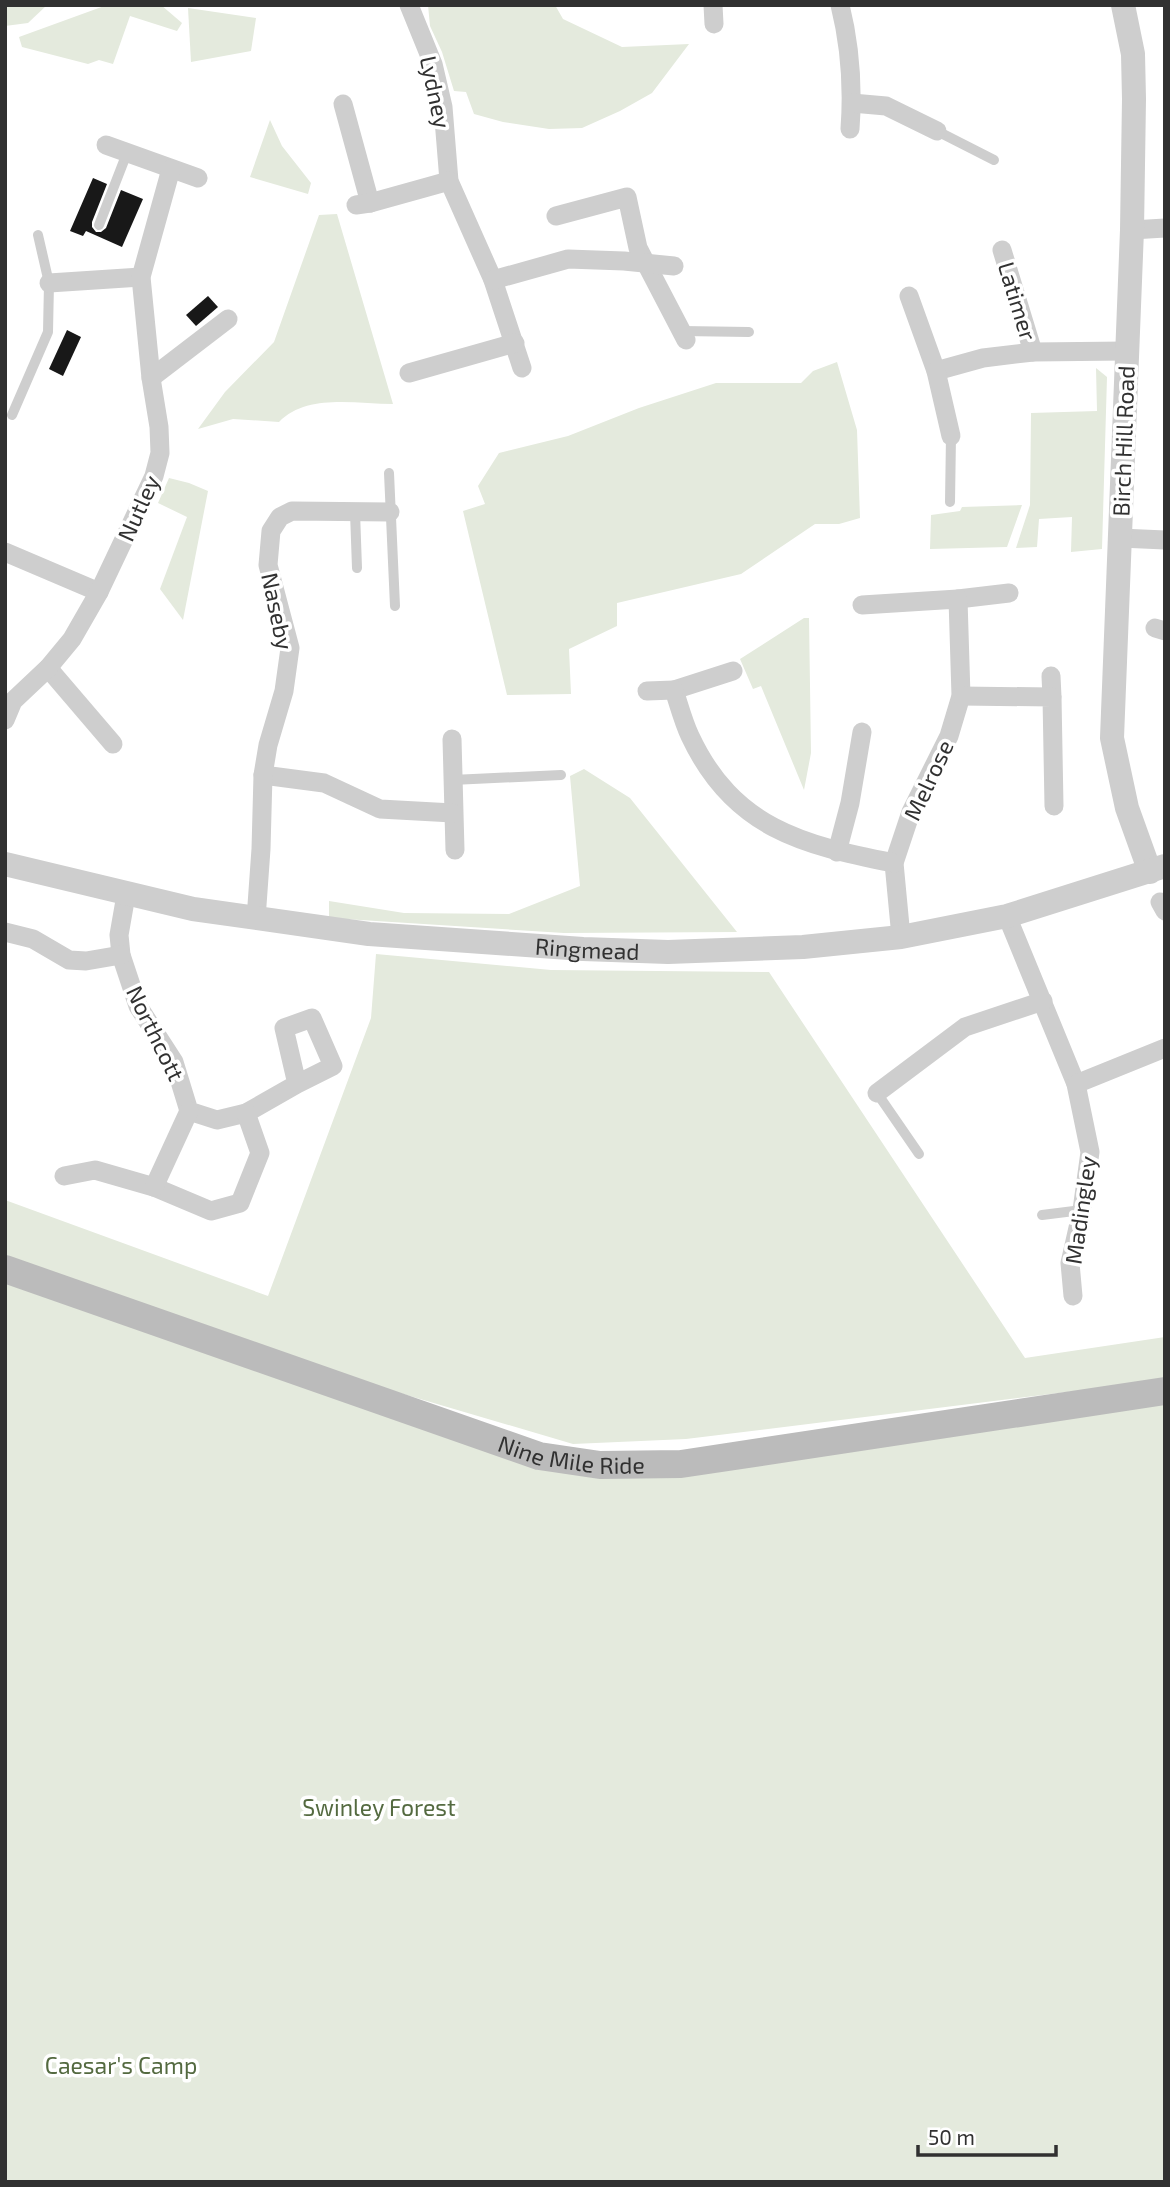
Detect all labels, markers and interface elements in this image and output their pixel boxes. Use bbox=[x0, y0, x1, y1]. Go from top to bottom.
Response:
street label: Lydney bbox=[415, 53, 457, 131]
street label: Latimer bbox=[993, 258, 1043, 344]
street label: Birch Hill Road bbox=[1106, 365, 1140, 517]
street label: Nutley bbox=[111, 471, 165, 545]
street label: Naseby bbox=[256, 570, 300, 652]
street label: Melrose bbox=[897, 735, 959, 825]
street label: Ringmead bbox=[534, 932, 640, 965]
street label: Northcott bbox=[121, 981, 191, 1085]
street label: Madingley bbox=[1059, 1154, 1101, 1266]
street label: Nine Mile Ride bbox=[495, 1429, 645, 1479]
park label: Swinley Forest bbox=[302, 1793, 456, 1821]
park label: Caesar's Camp bbox=[45, 2051, 197, 2079]
scale bar bbox=[918, 2114, 1056, 2158]
text: 50 m bbox=[928, 2124, 975, 2149]

